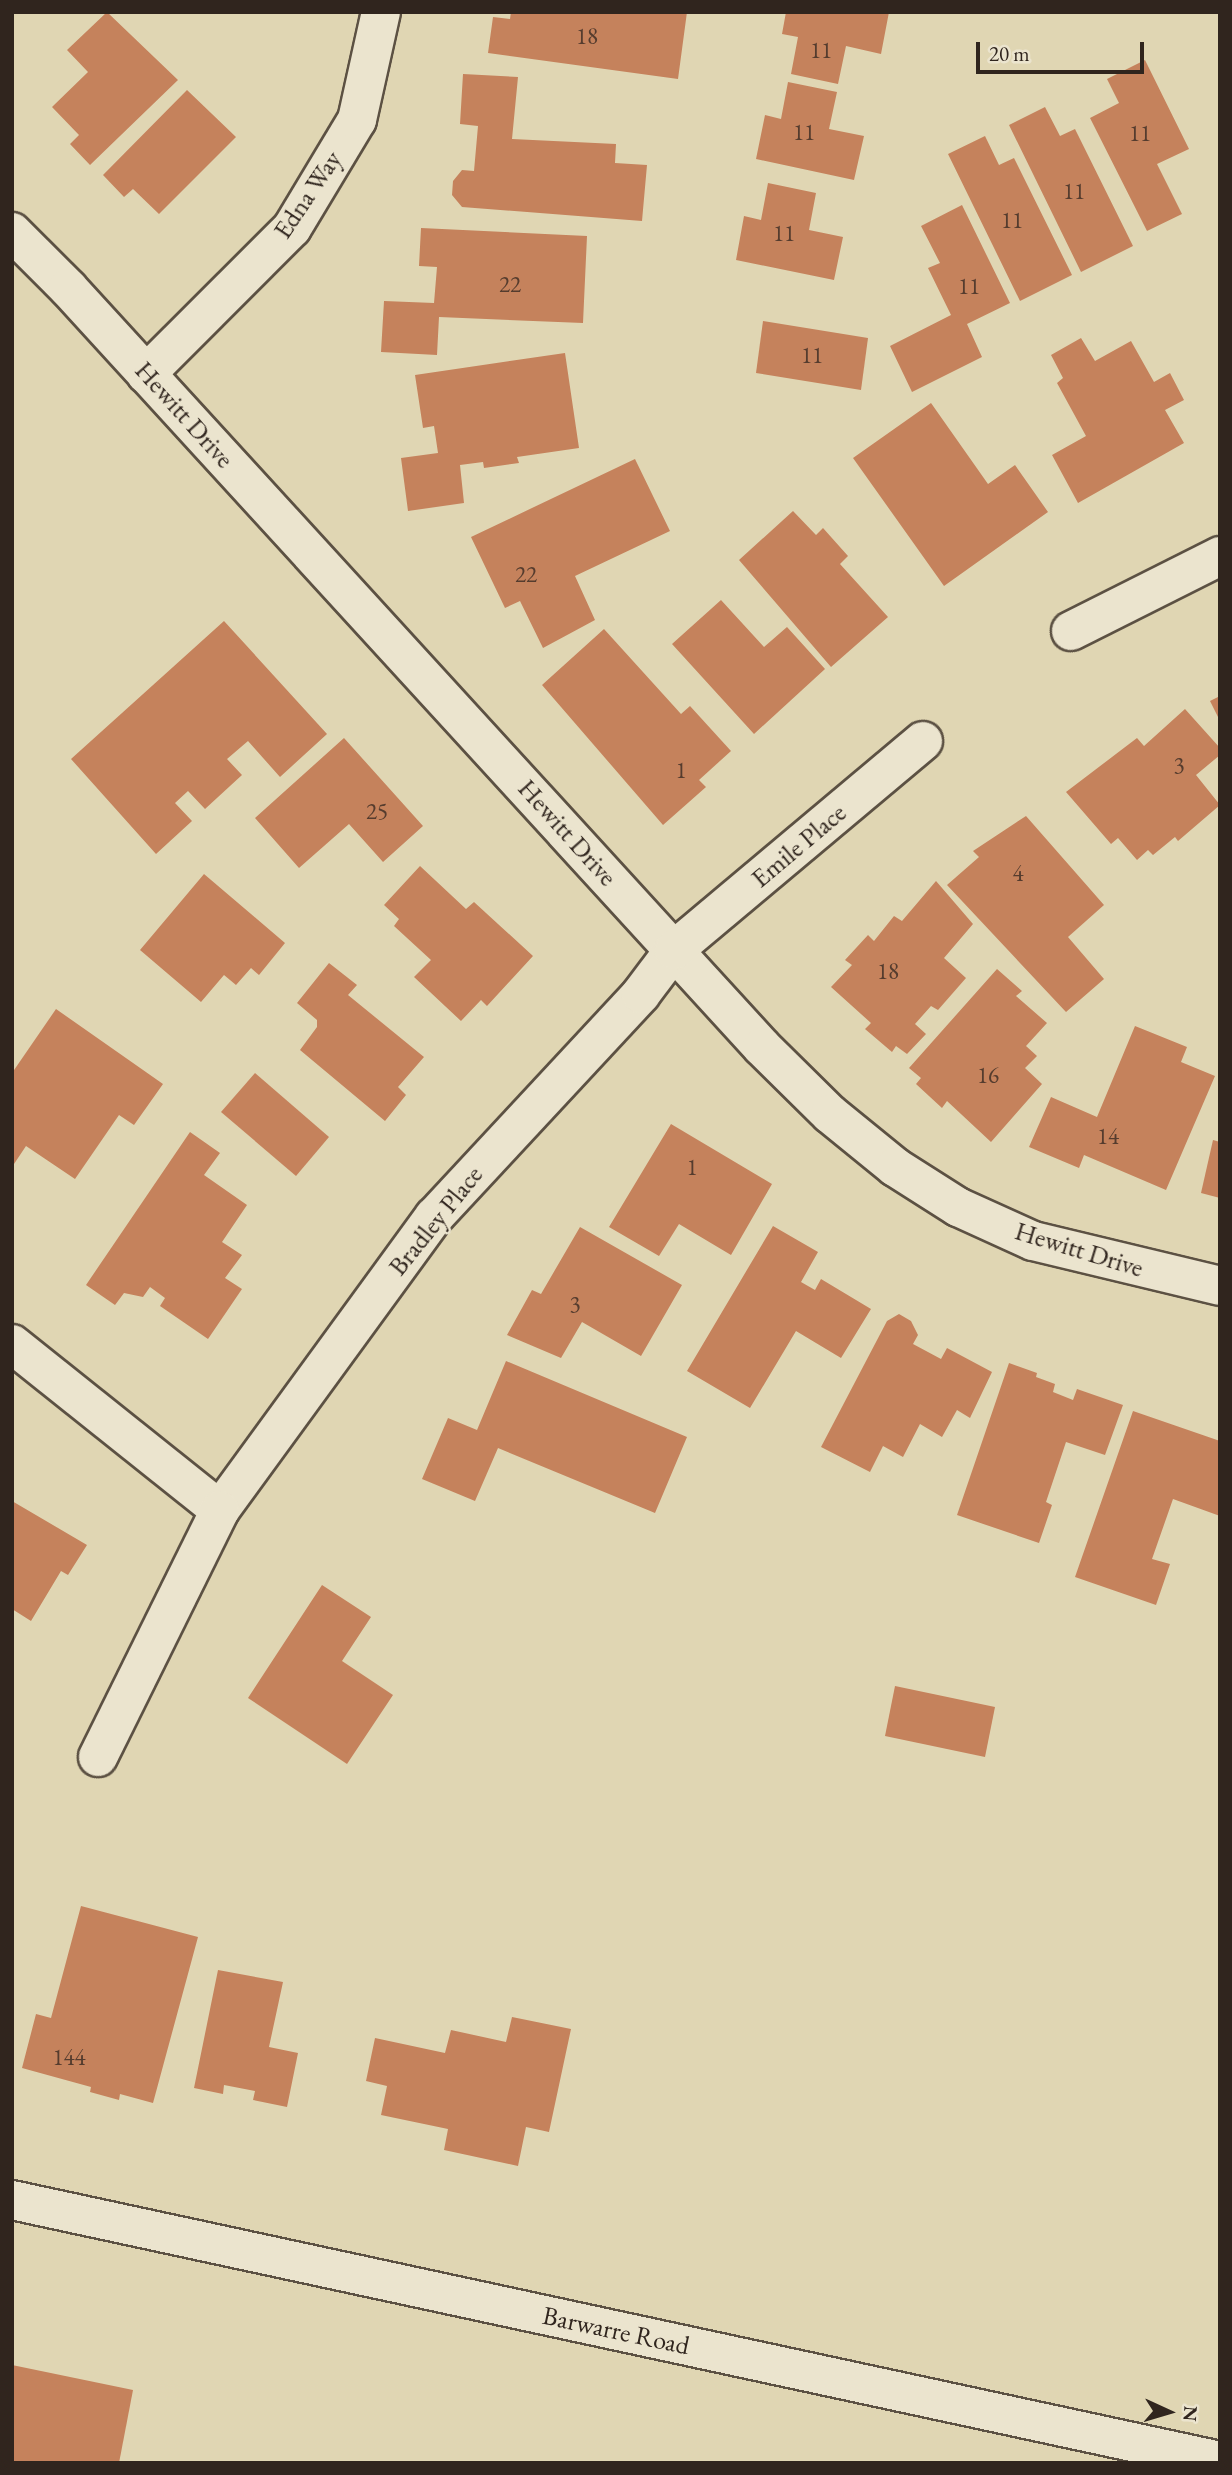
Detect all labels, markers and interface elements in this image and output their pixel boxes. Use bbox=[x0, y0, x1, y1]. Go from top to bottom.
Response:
house number: 18 bbox=[576, 22, 598, 50]
scale bar bbox=[980, 28, 1148, 72]
house number: 11 bbox=[810, 36, 832, 64]
text: 20 m bbox=[989, 40, 1030, 67]
house number: 11 bbox=[793, 118, 815, 146]
house number: 11 bbox=[1129, 119, 1151, 147]
street label: Edna Way bbox=[267, 145, 349, 245]
house number: 11 bbox=[1063, 177, 1085, 205]
house number: 11 bbox=[1001, 206, 1023, 234]
house number: 11 bbox=[773, 219, 795, 247]
house number: 22 bbox=[499, 270, 521, 298]
house number: 11 bbox=[958, 272, 980, 300]
house number: 11 bbox=[801, 341, 823, 369]
street label: Hewitt Drive bbox=[128, 355, 240, 475]
house number: 22 bbox=[515, 560, 537, 588]
house number: 3 bbox=[1173, 751, 1185, 779]
house number: 1 bbox=[675, 756, 687, 784]
street label: Hewitt Drive bbox=[511, 773, 623, 893]
house number: 25 bbox=[366, 797, 388, 825]
street label: Emile Place bbox=[745, 797, 853, 895]
house number: 4 bbox=[1012, 859, 1024, 887]
house number: 18 bbox=[877, 957, 899, 985]
house number: 16 bbox=[977, 1061, 999, 1089]
house number: 14 bbox=[1097, 1122, 1119, 1150]
house number: 1 bbox=[686, 1153, 698, 1181]
street label: Bradley Place bbox=[382, 1160, 490, 1282]
street label: Hewitt Drive bbox=[1011, 1216, 1147, 1284]
house number: 3 bbox=[569, 1290, 581, 1318]
house number: 144 bbox=[52, 2043, 86, 2071]
street label: Barwarre Road bbox=[540, 2300, 692, 2362]
north arrow bbox=[1134, 2377, 1204, 2447]
text: N bbox=[1177, 2405, 1203, 2422]

